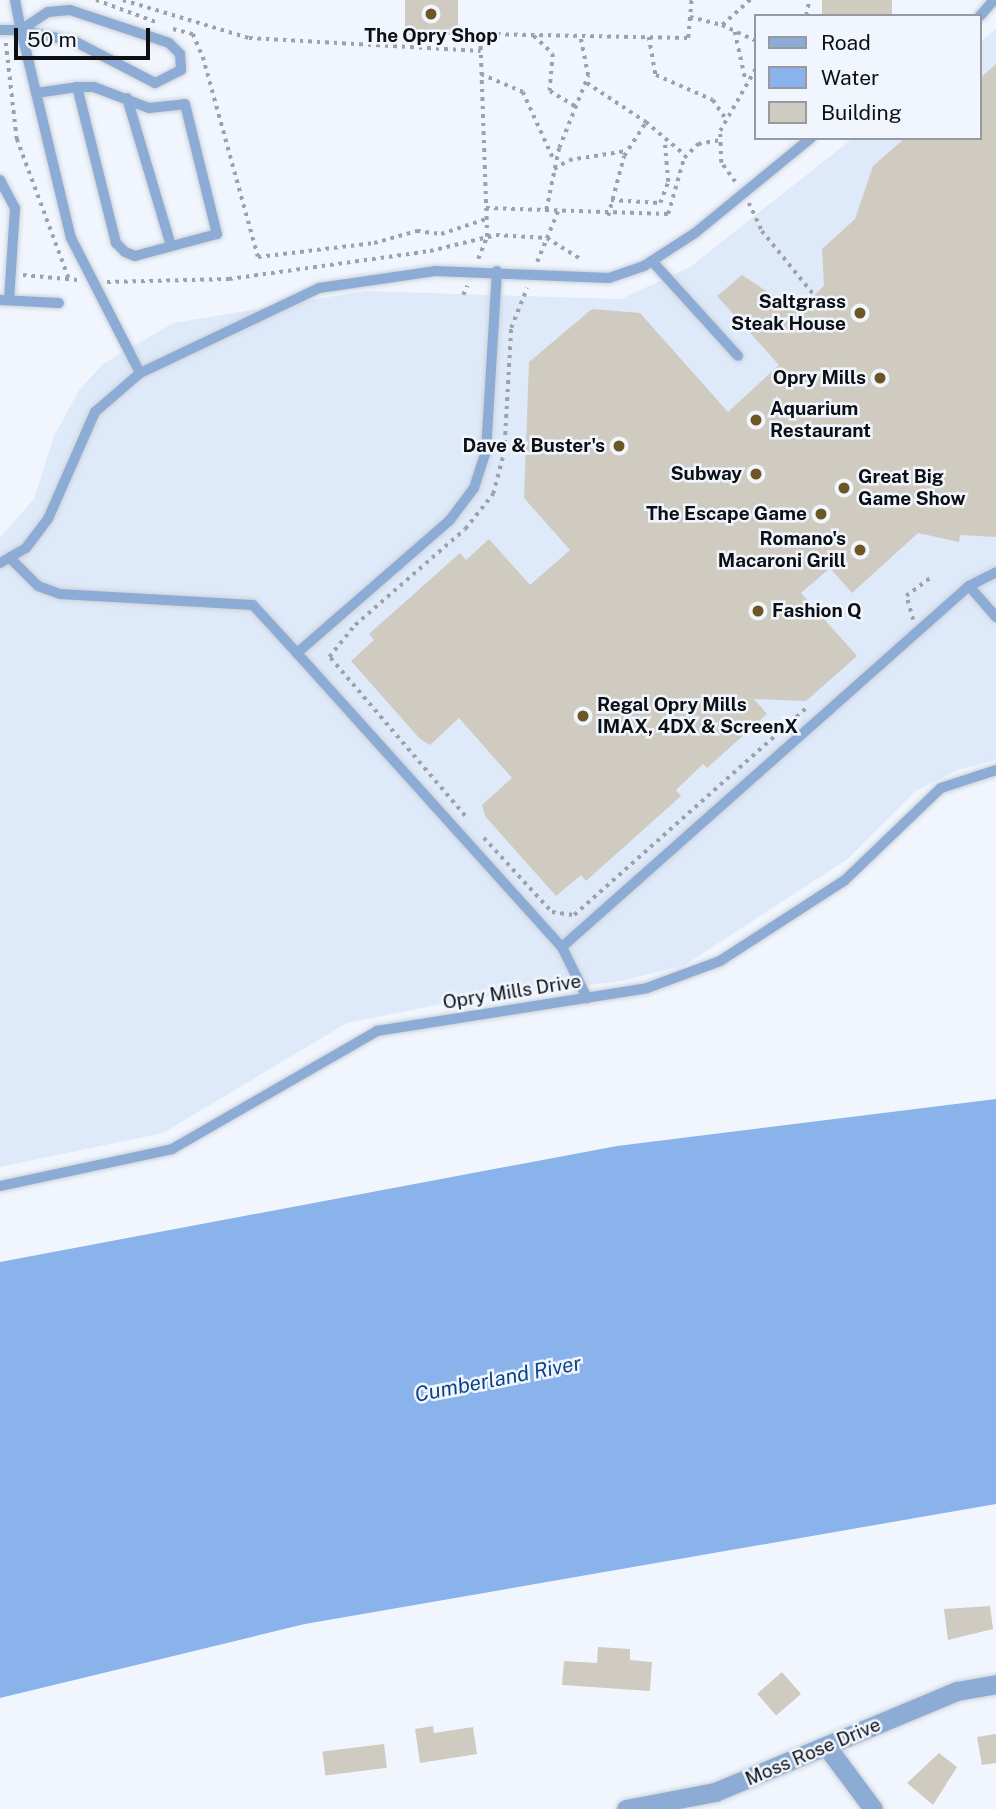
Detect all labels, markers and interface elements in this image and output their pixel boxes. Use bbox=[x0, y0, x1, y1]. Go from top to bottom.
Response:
marker: The Opry Shop bbox=[423, 6, 439, 22]
scale bar bbox=[18, 14, 154, 58]
legend bbox=[754, 14, 982, 140]
place label: The Opry Shop bbox=[364, 25, 498, 47]
text: 50 m bbox=[27, 27, 77, 52]
text: Road bbox=[821, 30, 871, 55]
text: Water bbox=[821, 65, 879, 90]
text: Building bbox=[821, 100, 902, 125]
place label: Saltgrass Steak House bbox=[731, 291, 846, 335]
marker: Saltgrass Steak House bbox=[852, 305, 868, 321]
place label: Opry Mills bbox=[773, 367, 866, 389]
marker: Opry Mills bbox=[872, 370, 888, 386]
place label: Aquarium Restaurant bbox=[770, 398, 871, 442]
marker: Aquarium Restaurant bbox=[748, 412, 764, 428]
place label: Dave & Buster's bbox=[462, 435, 605, 457]
marker: Dave & Buster's bbox=[611, 438, 627, 454]
place label: Subway bbox=[670, 463, 742, 485]
marker: Subway bbox=[748, 466, 764, 482]
place label: Great Big Game Show bbox=[858, 466, 965, 510]
marker: Great Big Game Show bbox=[836, 480, 852, 496]
place label: The Escape Game bbox=[646, 503, 807, 525]
marker: The Escape Game bbox=[813, 506, 829, 522]
place label: Romano's Macaroni Grill bbox=[718, 528, 846, 572]
marker: Romano's Macaroni Grill bbox=[852, 542, 868, 558]
place label: Fashion Q bbox=[772, 600, 862, 622]
marker: Fashion Q bbox=[750, 603, 766, 619]
place label: Regal Opry Mills IMAX, 4DX & ScreenX bbox=[597, 694, 798, 738]
marker: Regal Opry Mills IMAX, 4DX & ScreenX bbox=[575, 708, 591, 724]
street label: Opry Mills Drive bbox=[441, 970, 583, 1014]
water label: Cumberland River bbox=[413, 1351, 583, 1407]
street label: Moss Rose Drive bbox=[742, 1713, 884, 1791]

